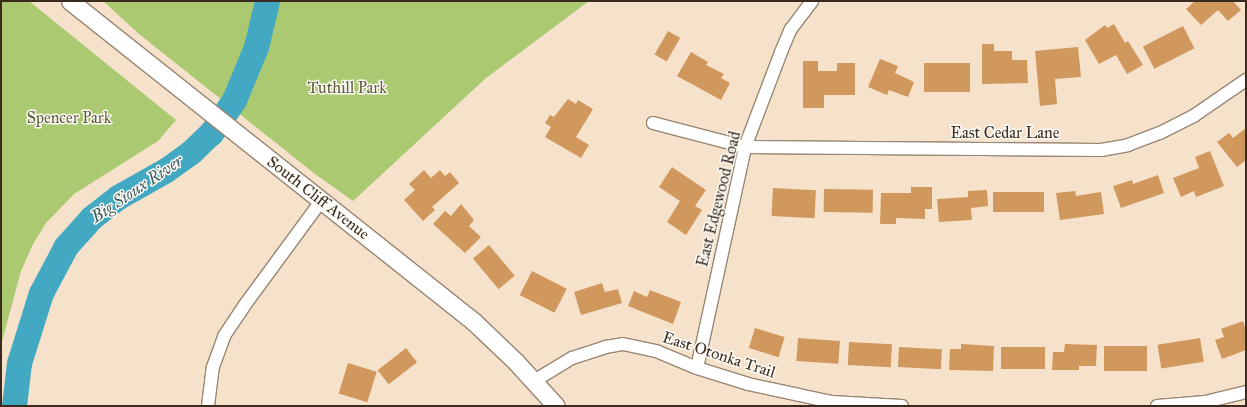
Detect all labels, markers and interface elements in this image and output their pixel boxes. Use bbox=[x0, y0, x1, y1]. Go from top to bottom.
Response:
park label: Tuthill Park bbox=[307, 78, 387, 98]
park label: Spencer Park bbox=[27, 108, 111, 128]
street label: East Cedar Lane bbox=[951, 123, 1059, 143]
street label: East Edgewood Road bbox=[693, 129, 745, 269]
water label: Big Sioux River bbox=[87, 151, 187, 227]
street label: South Cliff Avenue bbox=[263, 152, 373, 244]
street label: East Otonka Trail bbox=[660, 328, 778, 382]

